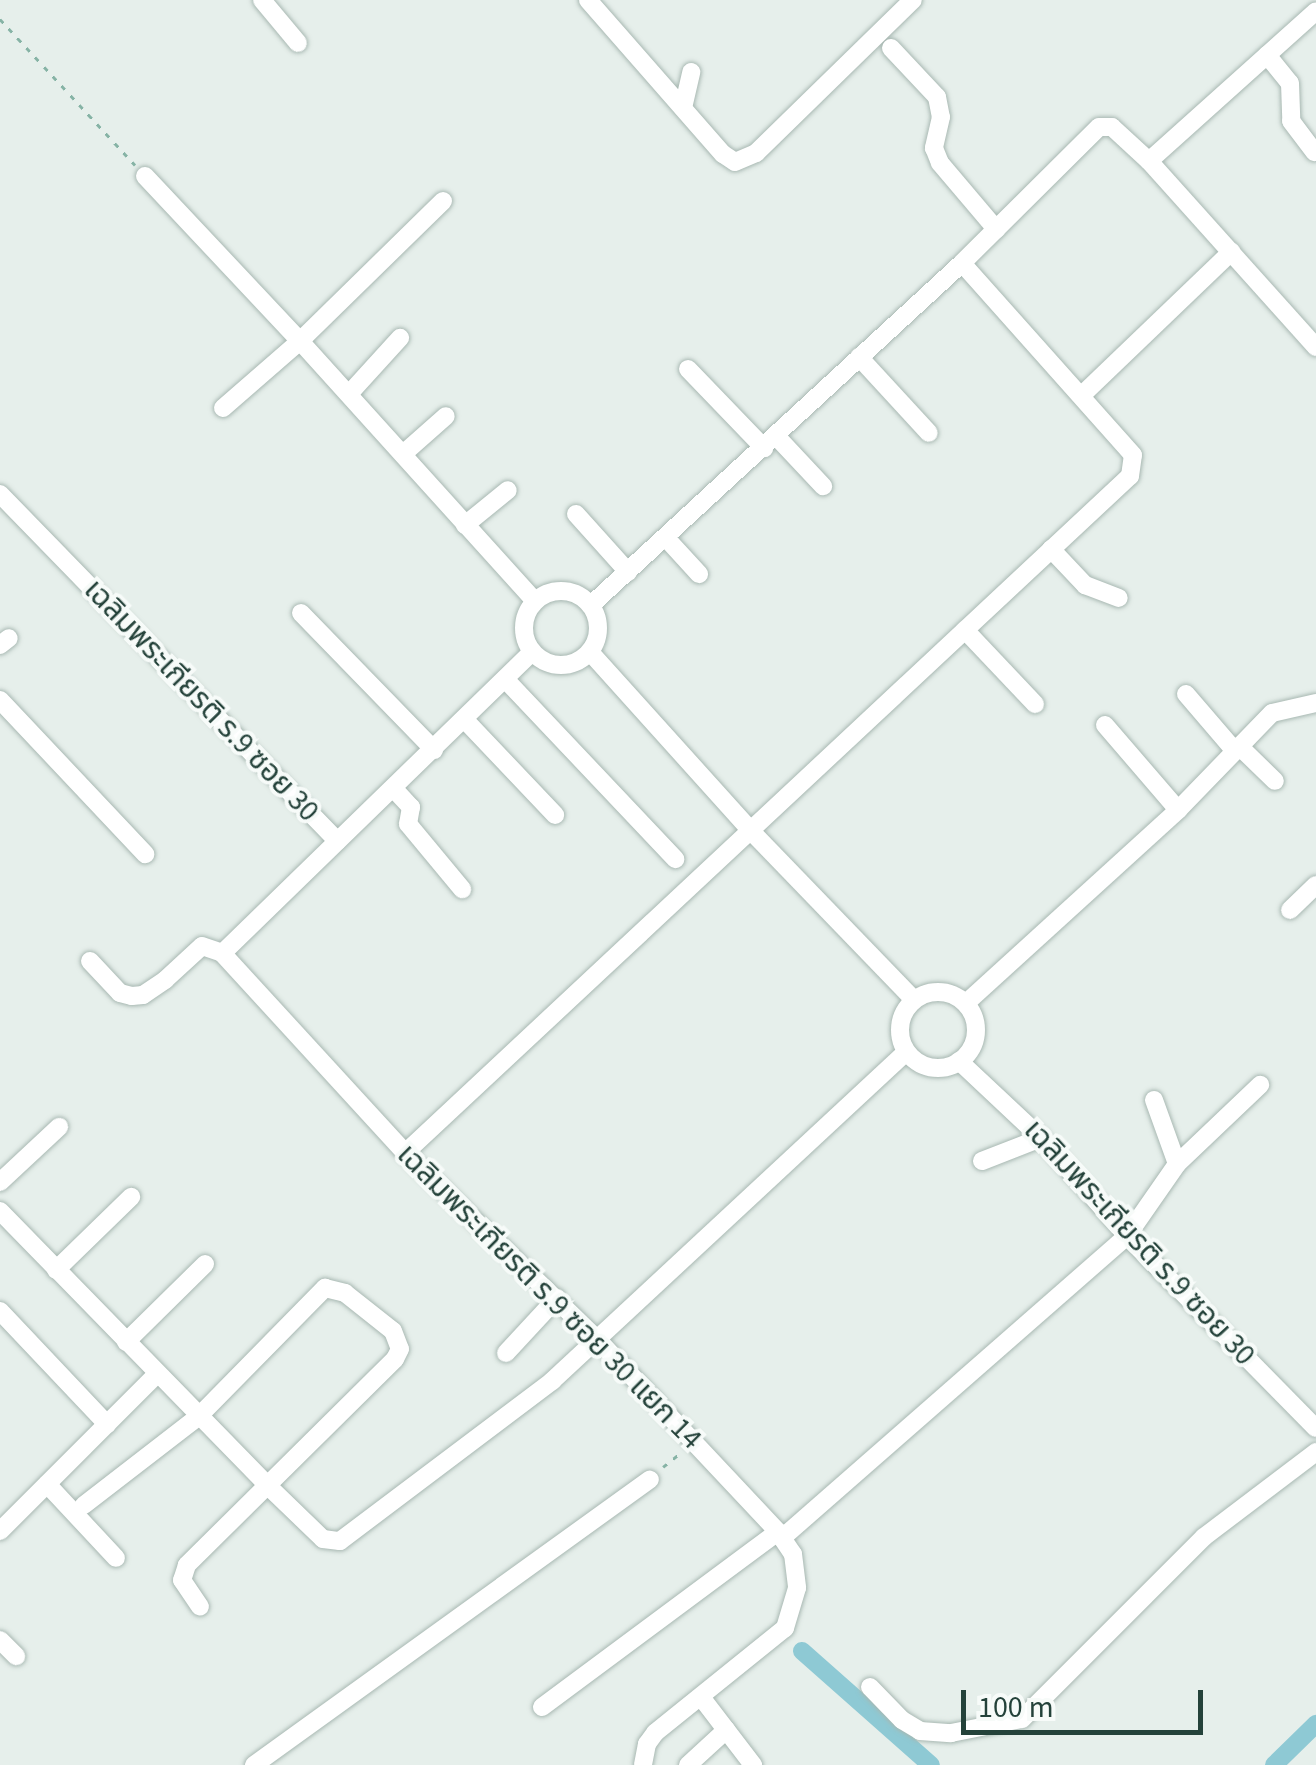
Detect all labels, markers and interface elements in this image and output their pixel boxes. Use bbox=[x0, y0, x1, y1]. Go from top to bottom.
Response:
street label: เฉลิมพระเกียรติ ร.9 ซอย 30 bbox=[76, 572, 326, 830]
street label: เฉลิมพระเกียรติ ร.9 ซอย 30 bbox=[1016, 1113, 1262, 1373]
street label: เฉลิมพระเกียรติ ร.9 ซอย 30 แยก 14 bbox=[389, 1137, 709, 1457]
scale bar bbox=[966, 1670, 1208, 1732]
text: 100 m bbox=[978, 1686, 1054, 1729]

